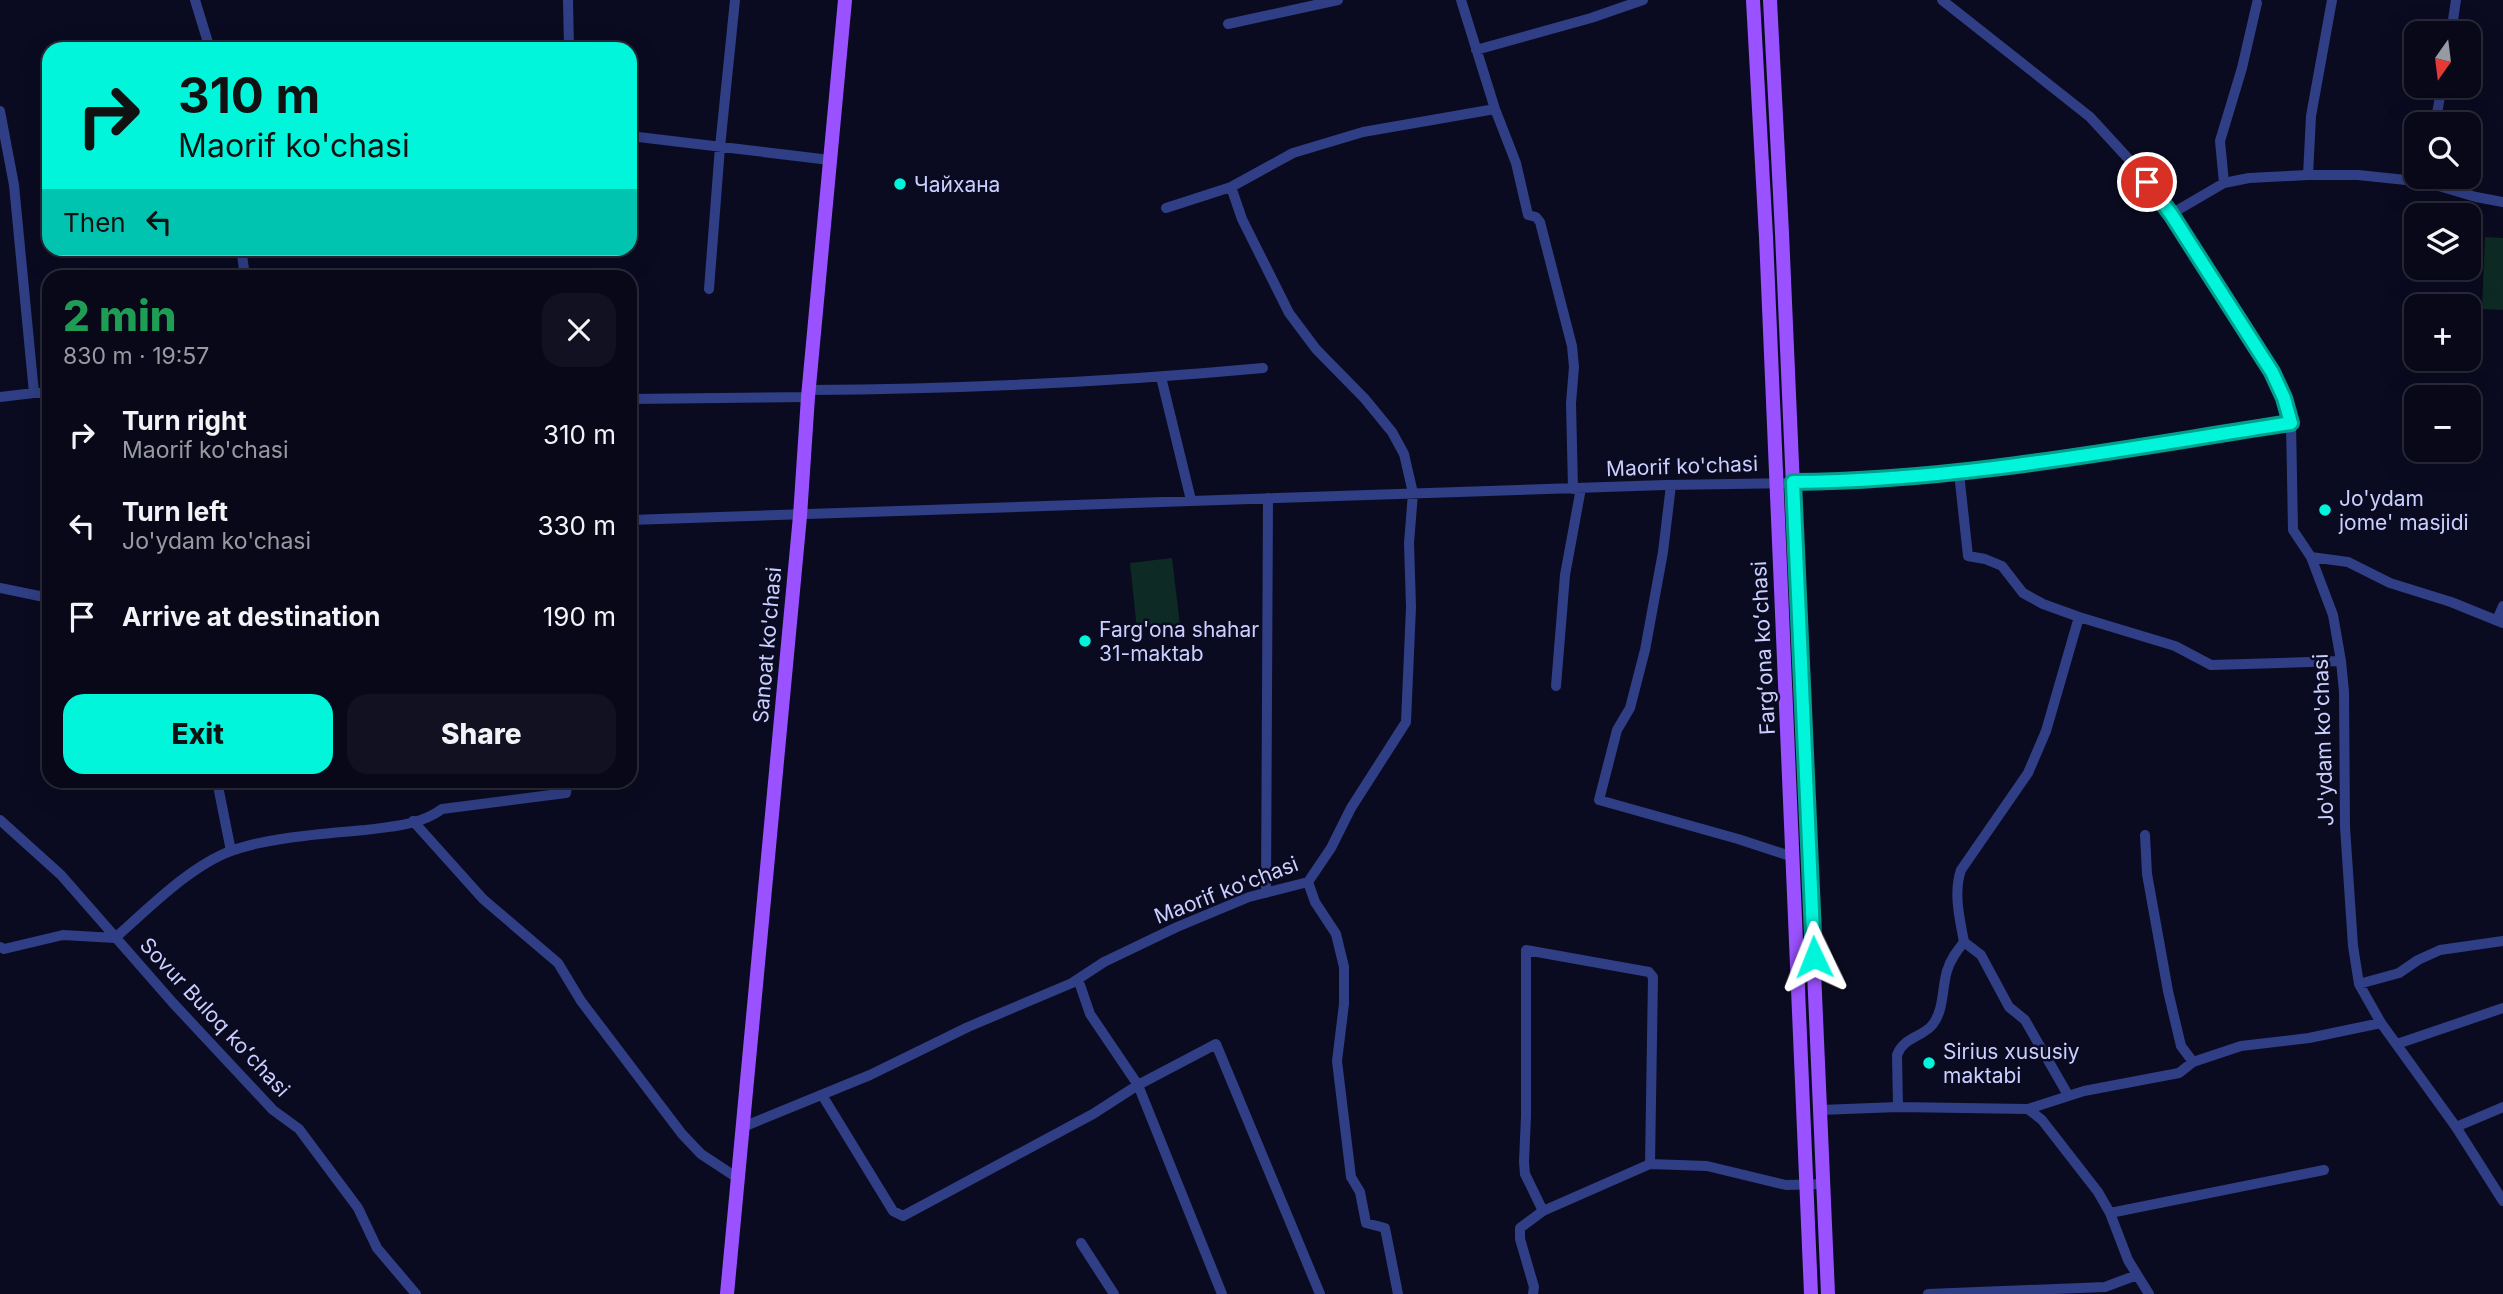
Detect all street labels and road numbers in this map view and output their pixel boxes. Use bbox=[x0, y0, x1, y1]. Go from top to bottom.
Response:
street label: Maorif ko'chasi bbox=[1606, 451, 1758, 481]
street label: Fargʻona koʻchasi bbox=[1746, 560, 1780, 736]
street label: Sanoat ko'chasi bbox=[748, 566, 786, 724]
street label: Jo'ydam ko'chasi bbox=[2307, 653, 2339, 827]
street label: Maorif ko'chasi bbox=[1151, 851, 1301, 929]
street label: Sovur Buloq koʻchasi bbox=[135, 932, 295, 1102]

